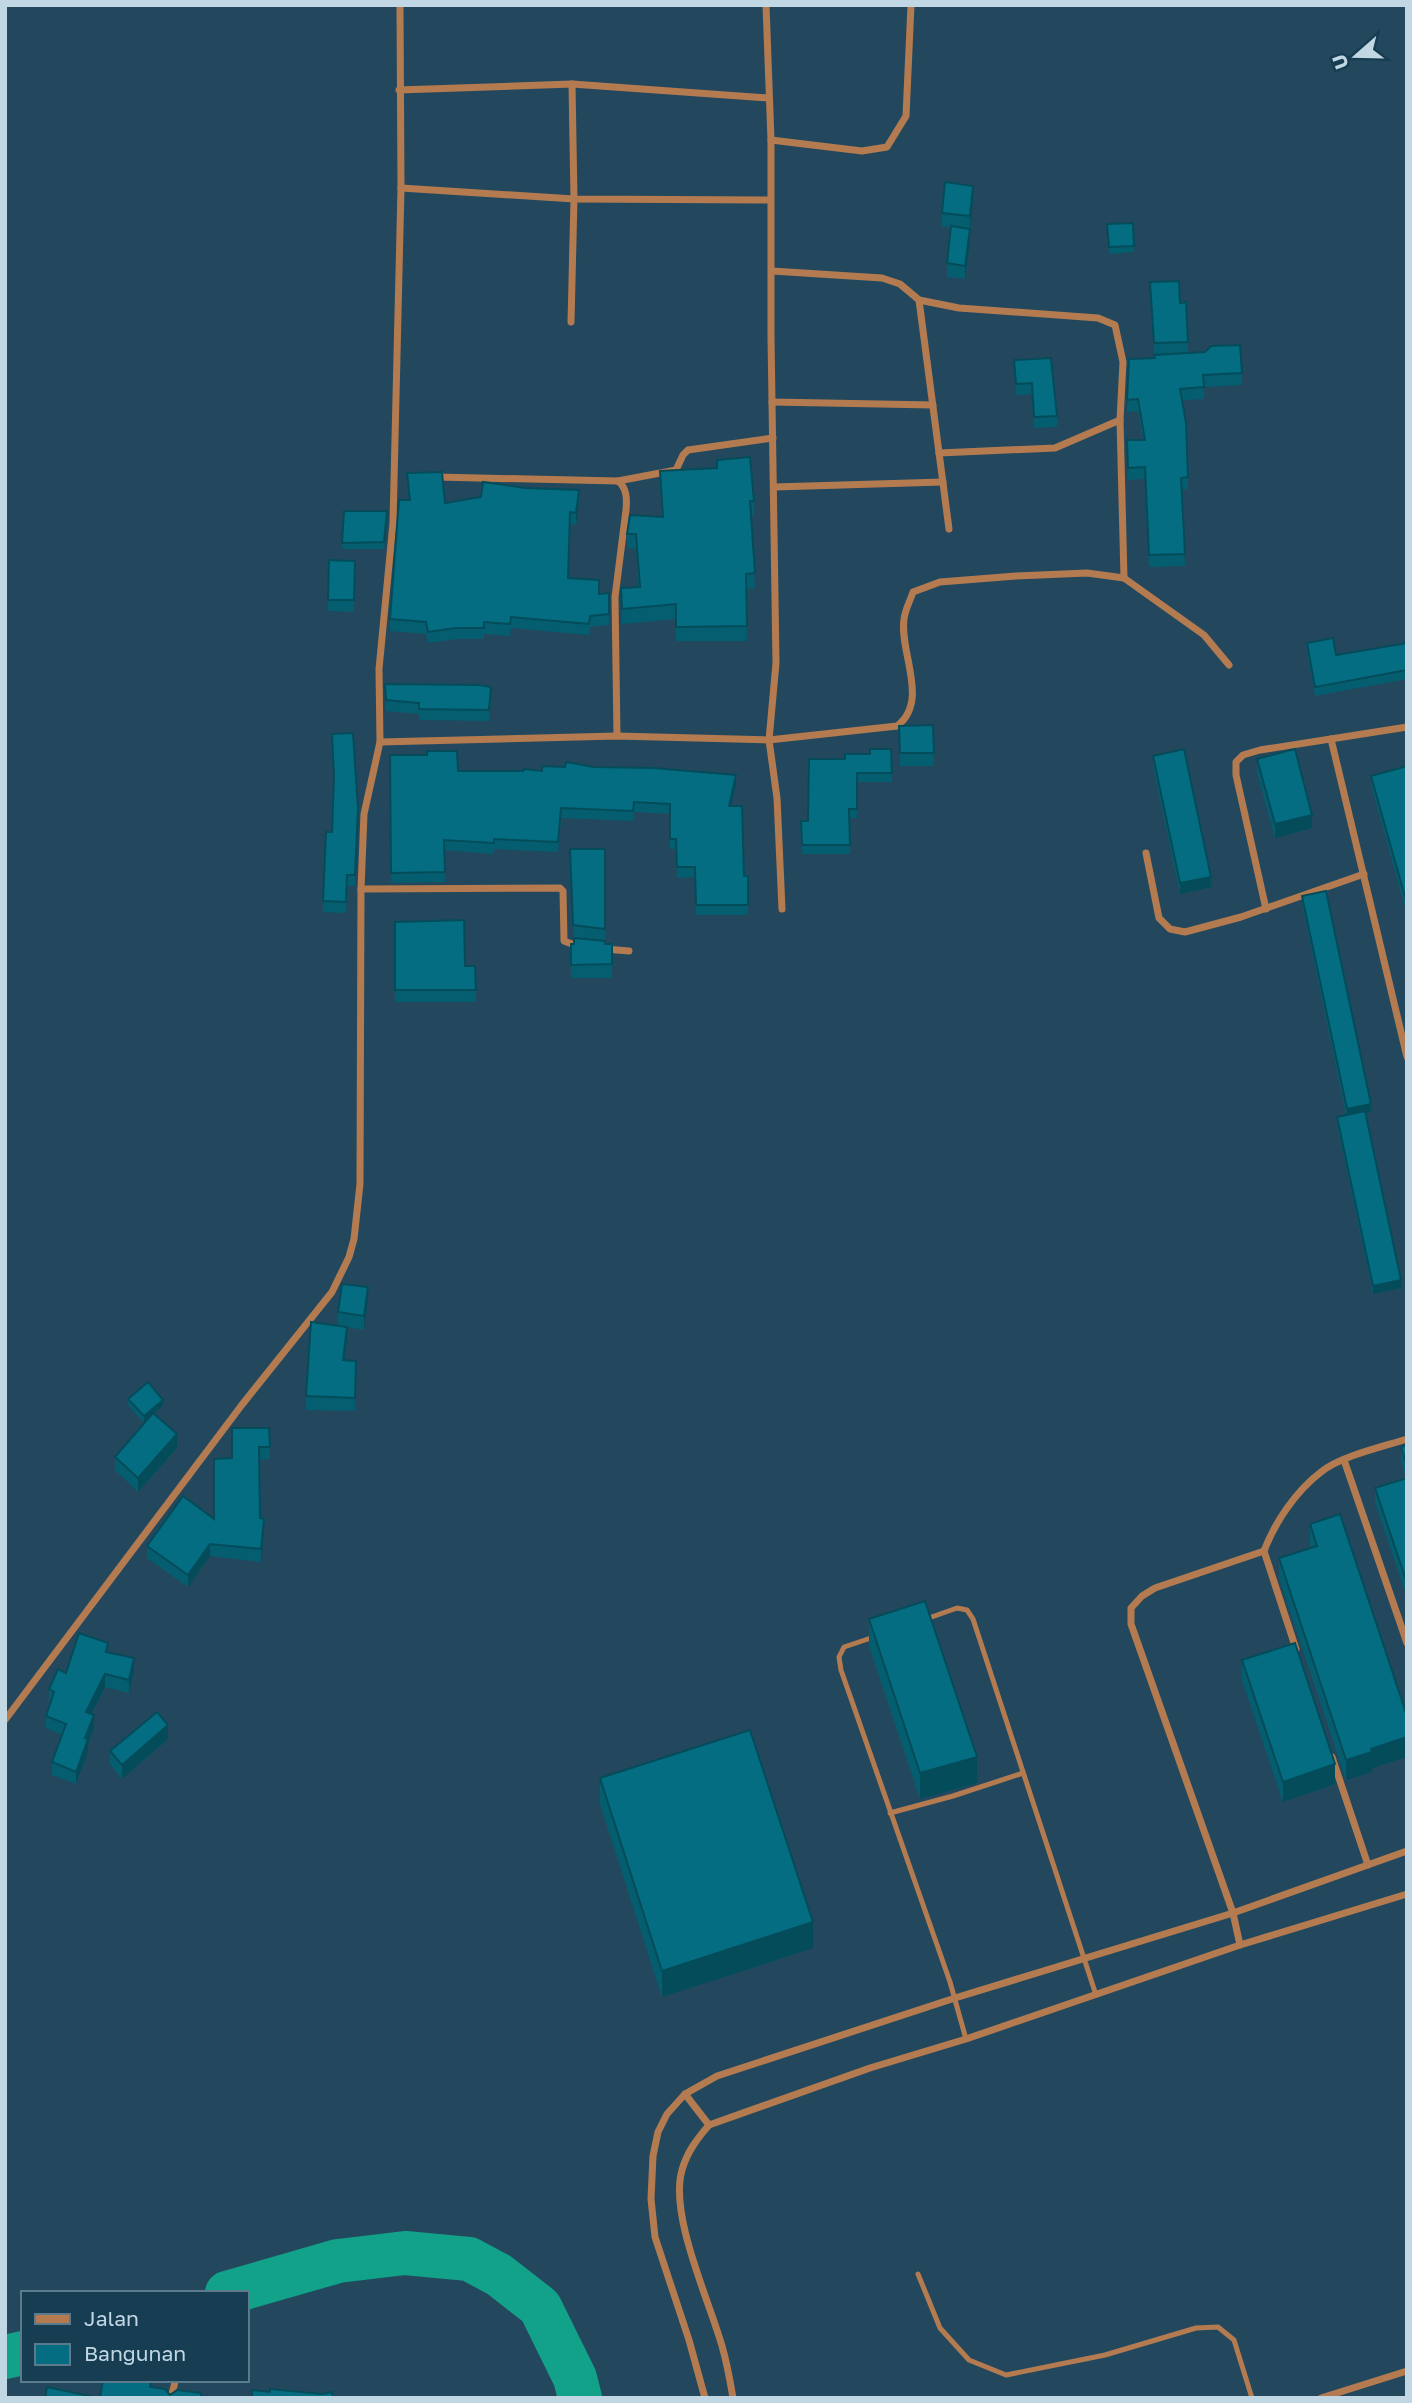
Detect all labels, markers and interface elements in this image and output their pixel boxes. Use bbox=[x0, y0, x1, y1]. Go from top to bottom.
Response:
north arrow bbox=[1321, 21, 1391, 91]
text: U bbox=[1326, 52, 1353, 72]
legend bbox=[21, 2291, 248, 2382]
text: Jalan bbox=[84, 2305, 139, 2331]
text: Bangunan bbox=[84, 2340, 186, 2366]

